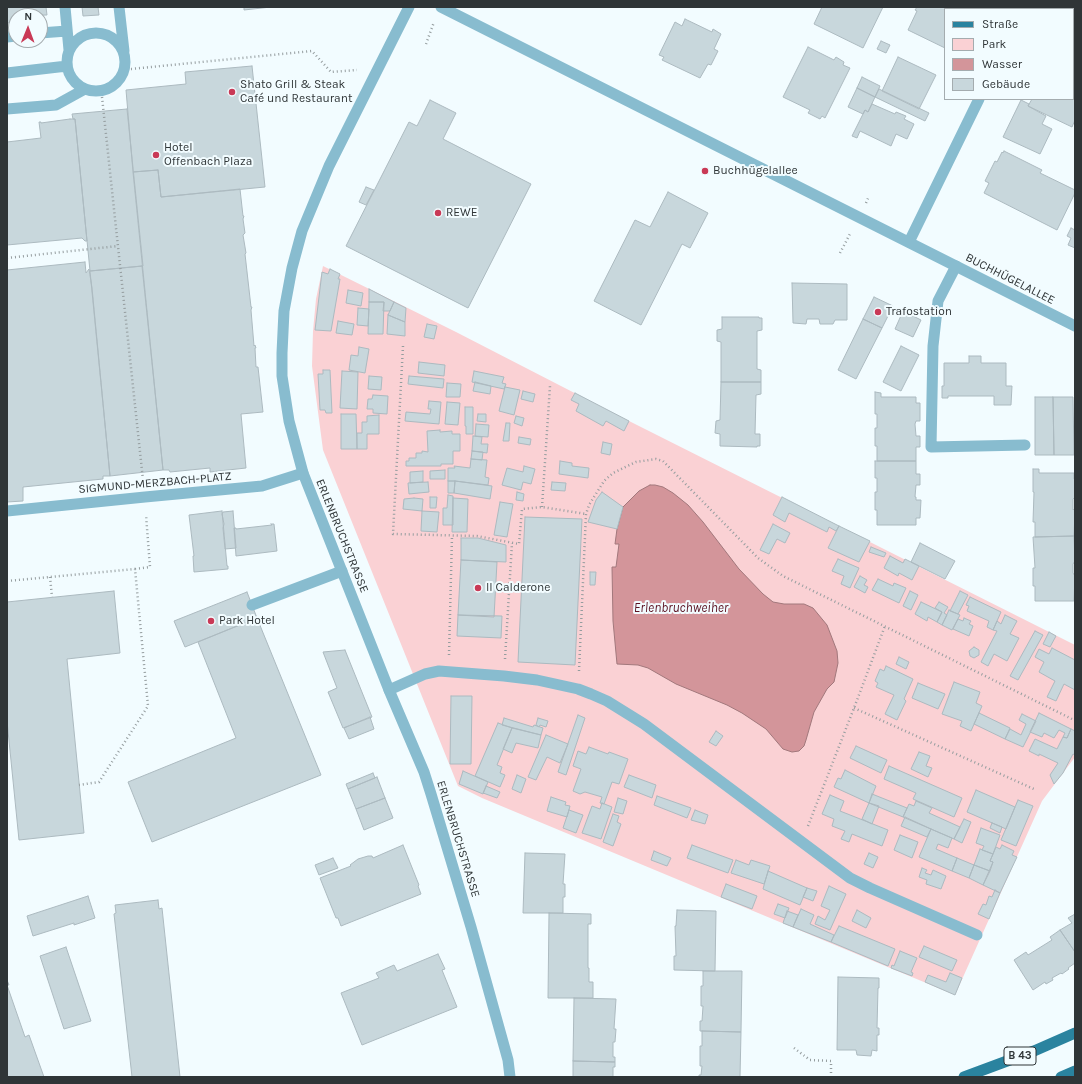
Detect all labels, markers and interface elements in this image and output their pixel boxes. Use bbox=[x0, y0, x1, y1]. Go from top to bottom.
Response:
north arrow bbox=[8, 8, 48, 48]
legend bbox=[944, 8, 1074, 100]
text: N bbox=[24, 10, 32, 23]
text: Straße bbox=[982, 17, 1018, 31]
text: Park bbox=[982, 37, 1006, 51]
text: Wasser bbox=[982, 57, 1022, 71]
text: Gebäude bbox=[982, 77, 1030, 91]
place label: Shato Grill & Steak Café und Restaurant bbox=[240, 78, 352, 106]
marker: Shato Grill & Steak Café und Restaurant bbox=[227, 87, 237, 97]
place label: Hotel Offenbach Plaza bbox=[164, 141, 252, 169]
marker: Hotel Offenbach Plaza bbox=[151, 150, 161, 160]
place label: Buchhügelallee bbox=[713, 164, 798, 178]
marker: Buchhügelallee bbox=[700, 166, 710, 176]
place label: REWE bbox=[446, 206, 478, 220]
marker: REWE bbox=[433, 208, 443, 218]
street label: BUCHHÜGELALLEE bbox=[963, 250, 1057, 308]
place label: Trafostation bbox=[886, 305, 952, 319]
marker: Trafostation bbox=[873, 307, 883, 317]
street label: SIGMUND-MERZBACH-PLATZ bbox=[78, 469, 232, 497]
street label: ERLENBRUCHSTRASSE bbox=[313, 477, 371, 595]
place label: Il Calderone bbox=[486, 581, 550, 595]
marker: Il Calderone bbox=[473, 583, 483, 593]
water label: Erlenbruchweiher bbox=[634, 600, 728, 616]
place label: Park Hotel bbox=[219, 614, 275, 628]
marker: Park Hotel bbox=[206, 616, 216, 626]
street label: ERLENBRUCHSTRASSE bbox=[433, 779, 483, 899]
road number: B 43 bbox=[1004, 1047, 1036, 1065]

